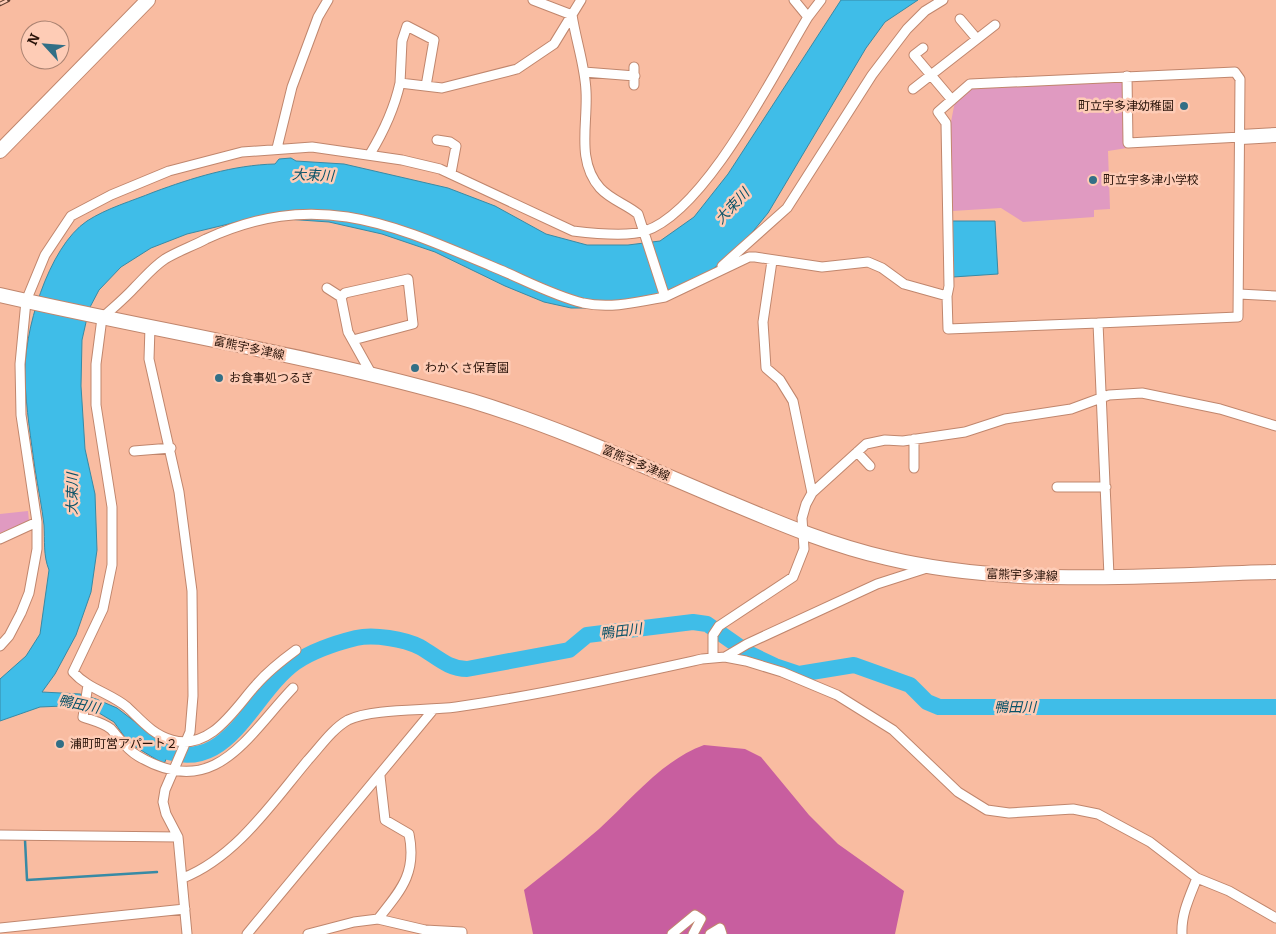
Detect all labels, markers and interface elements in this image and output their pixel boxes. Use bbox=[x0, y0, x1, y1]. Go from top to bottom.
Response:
north arrow bbox=[20, 20, 70, 70]
text: N bbox=[24, 31, 44, 48]
place label: 町立宇多津幼稚園 bbox=[1078, 99, 1174, 113]
marker: 町立宇多津幼稚園 bbox=[1178, 100, 1190, 112]
water label: 大束川 bbox=[292, 166, 336, 185]
place label: 町立宇多津小学校 bbox=[1103, 173, 1199, 187]
marker: 町立宇多津小学校 bbox=[1087, 174, 1099, 186]
water label: 大束川 bbox=[712, 184, 754, 227]
street label: 富熊宇多津線 bbox=[212, 334, 286, 362]
place label: わかくさ保育園 bbox=[425, 361, 509, 375]
marker: わかくさ保育園 bbox=[409, 362, 421, 374]
place label: お食事処つるぎ bbox=[229, 371, 313, 385]
marker: お食事処つるぎ bbox=[213, 372, 225, 384]
street label: 富熊宇多津線 bbox=[600, 442, 672, 484]
water label: 大束川 bbox=[64, 471, 81, 515]
street label: 富熊宇多津線 bbox=[986, 567, 1058, 583]
water label: 鴨田川 bbox=[599, 620, 645, 642]
water label: 鴨田川 bbox=[57, 692, 103, 718]
water label: 鴨田川 bbox=[994, 699, 1038, 716]
place label: 浦町町営アパート２ bbox=[70, 737, 178, 751]
marker: 浦町町営アパート２ bbox=[54, 738, 66, 750]

